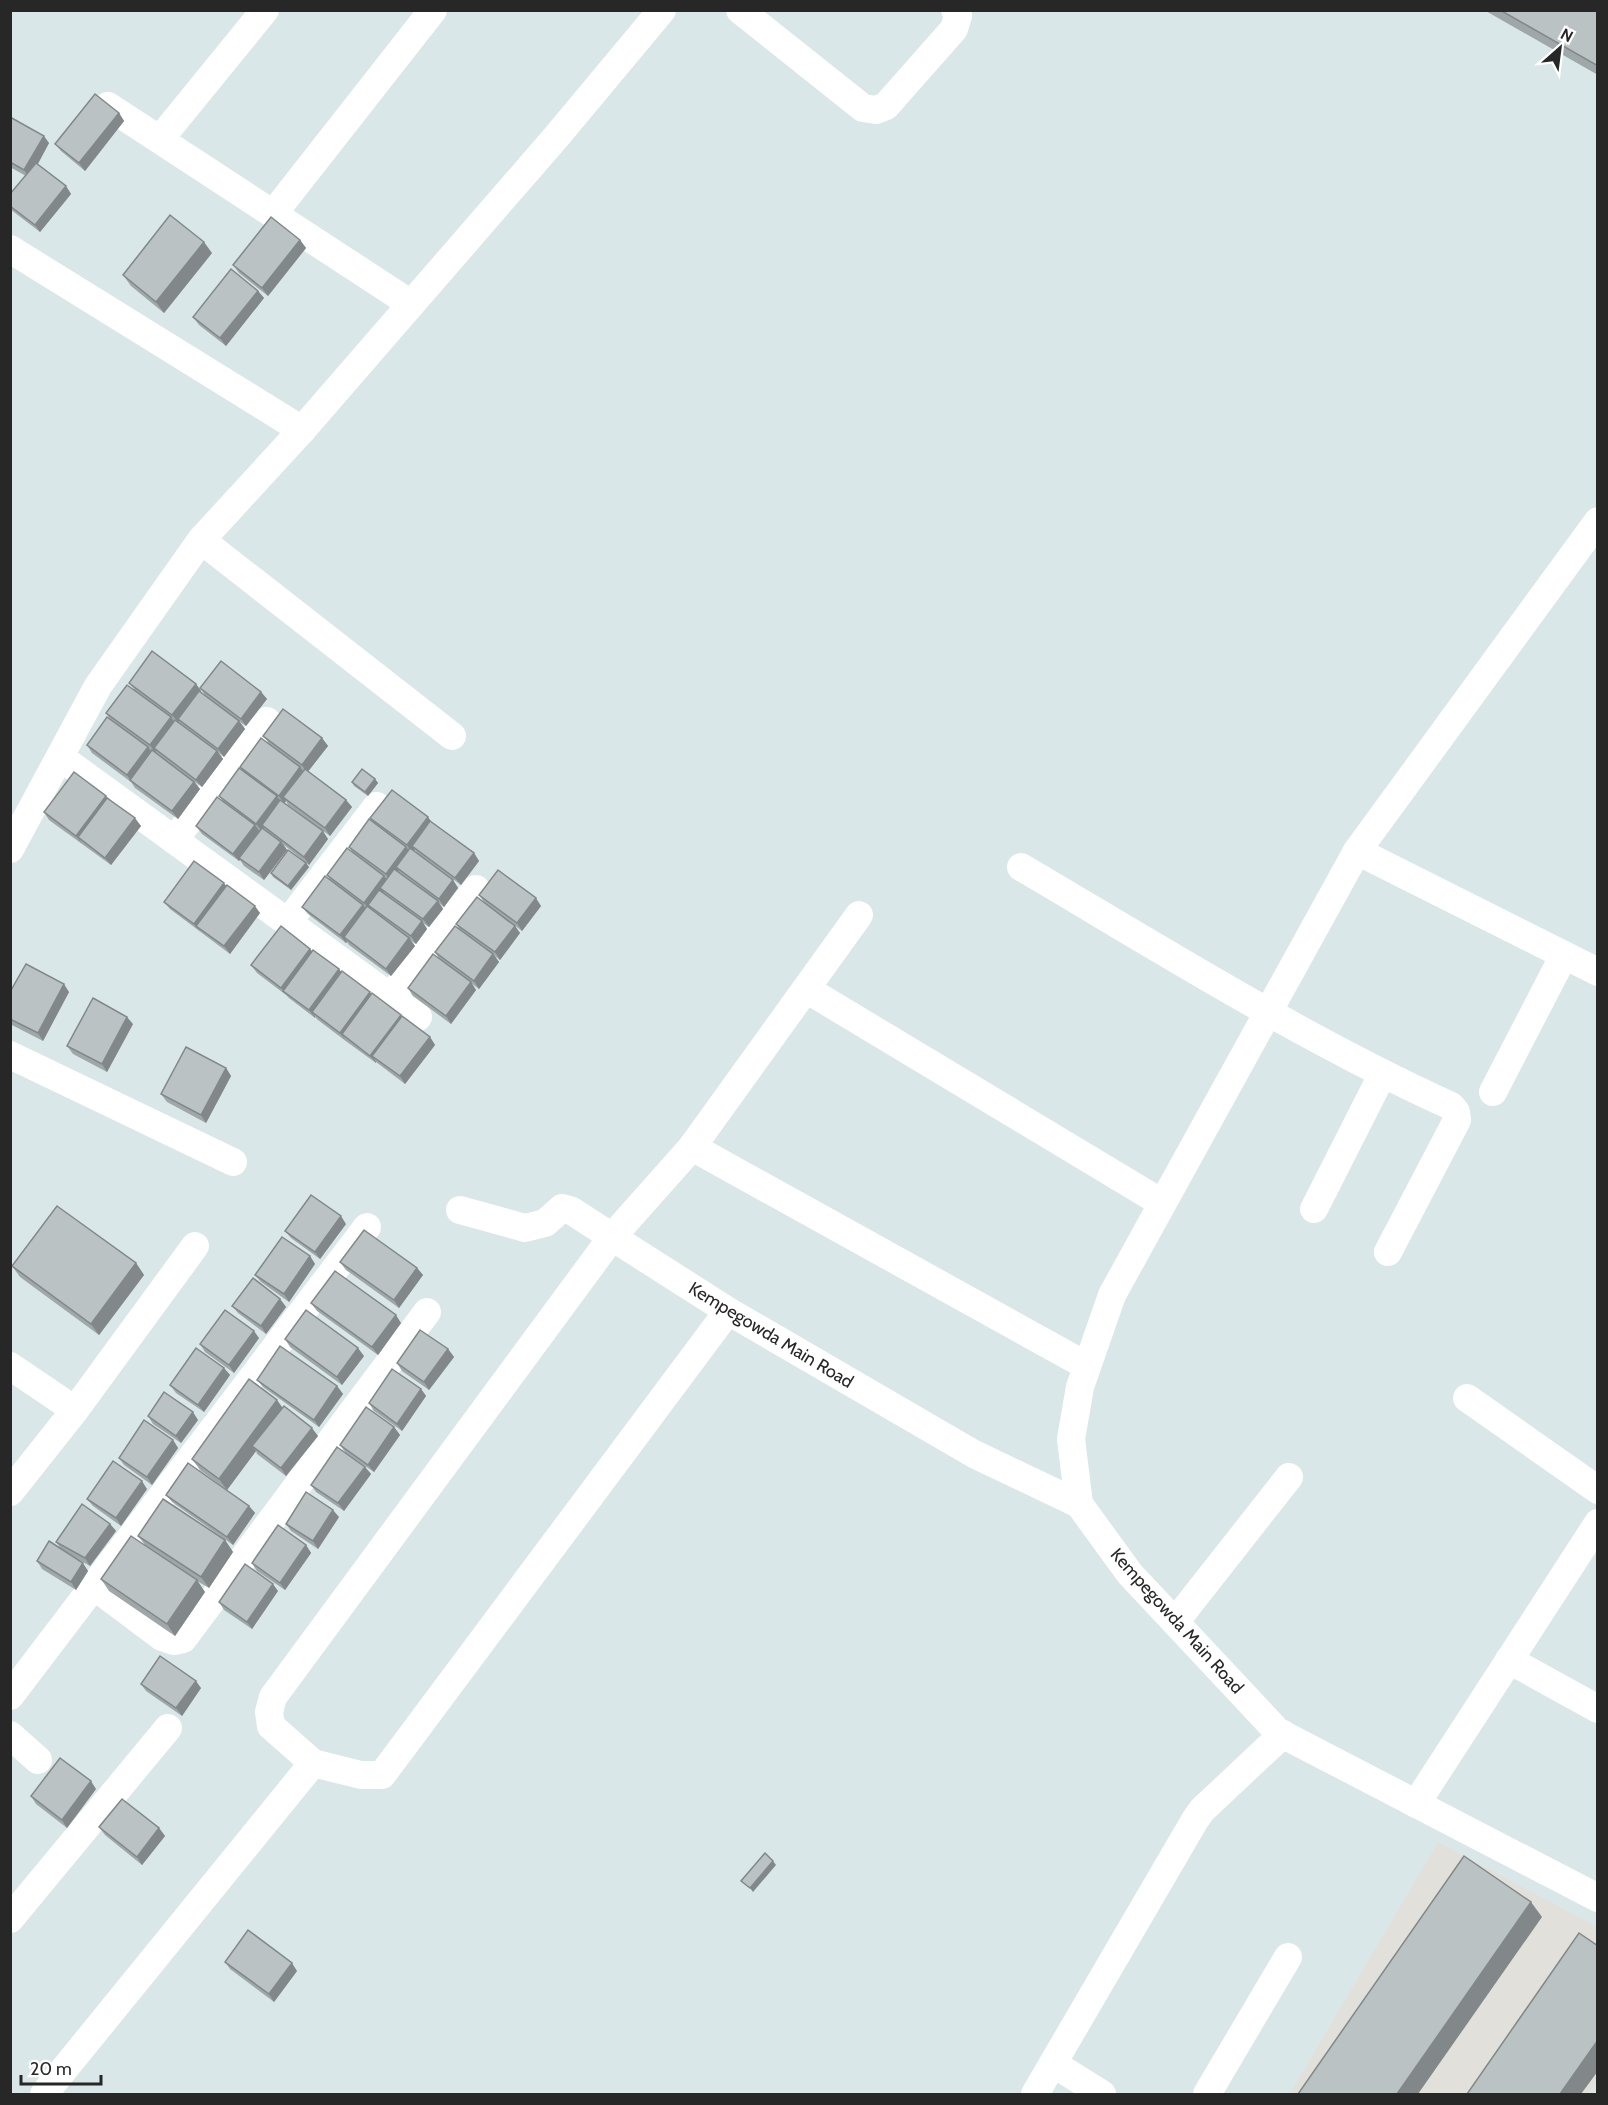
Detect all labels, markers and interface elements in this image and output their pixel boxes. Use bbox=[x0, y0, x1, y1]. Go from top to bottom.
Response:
north arrow bbox=[1530, 18, 1590, 78]
text: N bbox=[1557, 24, 1576, 46]
street label: Kempegowda Main Road bbox=[685, 1277, 857, 1393]
street label: Kempegowda Main Road bbox=[1106, 1544, 1248, 1698]
scale bar bbox=[21, 2048, 100, 2086]
text: 20 m bbox=[30, 2058, 72, 2080]

